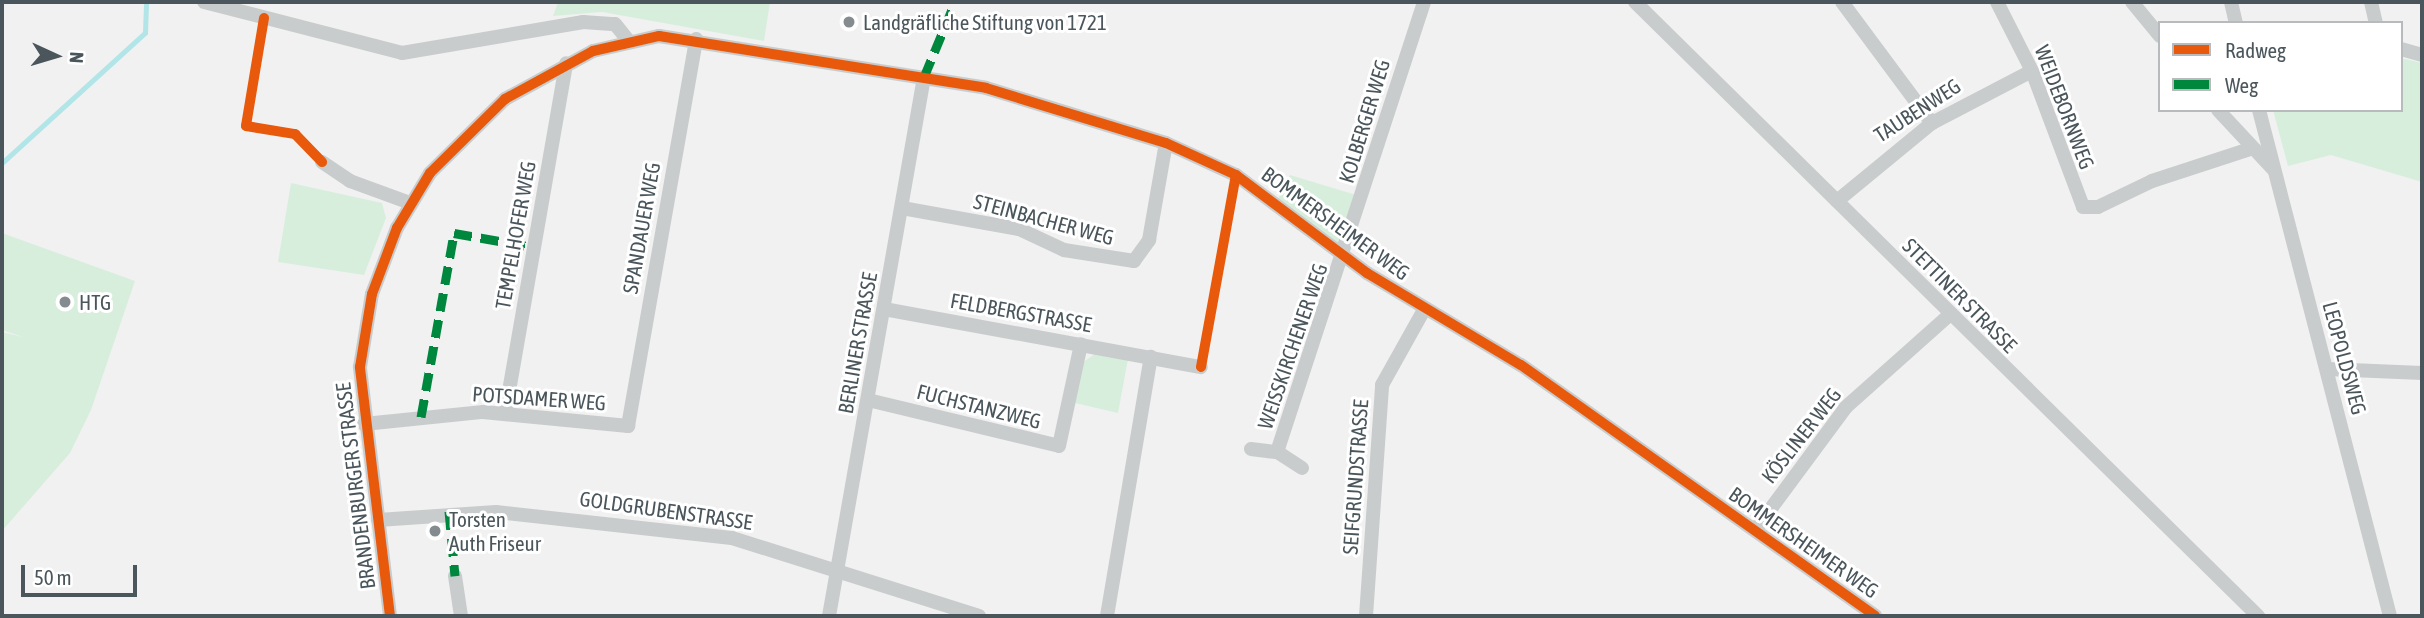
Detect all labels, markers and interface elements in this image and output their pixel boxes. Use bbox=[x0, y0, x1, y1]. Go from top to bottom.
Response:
place label: Landgräfliche Stiftung von 1721 bbox=[863, 9, 1107, 35]
marker: Landgräfliche Stiftung von 1721 bbox=[841, 14, 857, 30]
north arrow bbox=[21, 21, 91, 91]
legend bbox=[2158, 21, 2403, 112]
text: Radweg bbox=[2225, 38, 2286, 62]
street label: WEIDEBORNWEG bbox=[2030, 42, 2100, 172]
text: N bbox=[66, 51, 88, 64]
street label: KOLBERGER WEG bbox=[1333, 56, 1395, 186]
street label: TAUBENWEG bbox=[1869, 73, 1965, 147]
text: Weg bbox=[2225, 73, 2258, 97]
street label: TEMPELHOFER WEG bbox=[490, 159, 540, 311]
street label: SPANDAUER WEG bbox=[617, 160, 665, 296]
street label: BOMMERSHEIMER WEG bbox=[1257, 161, 1415, 285]
street label: STEINBACHER WEG bbox=[971, 188, 1117, 250]
street label: STETTINER STRASSE bbox=[1898, 233, 2022, 357]
street label: WEISSKIRCHENER WEG bbox=[1252, 260, 1332, 432]
street label: BERLINER STRASSE bbox=[832, 270, 882, 416]
street label: FELDBERGSTRASSE bbox=[948, 287, 1094, 337]
place label: HTG bbox=[79, 289, 111, 315]
marker: HTG bbox=[57, 294, 73, 310]
street label: LEOPOLDSWEG bbox=[2318, 299, 2372, 417]
street label: FUCHSTANZWEG bbox=[914, 378, 1044, 434]
street label: BRANDENBURGER STRASSE bbox=[330, 381, 380, 591]
street label: POTSDAMER WEG bbox=[471, 381, 607, 415]
street label: KÖSLINER WEG bbox=[1756, 382, 1846, 488]
street label: SEIFGRUNDSTRASSE bbox=[1337, 399, 1373, 555]
street label: BOMMERSHEIMER WEG bbox=[1724, 481, 1884, 603]
street label: GOLDGRUBENSTRASSE bbox=[578, 485, 754, 535]
place label: Torsten Auth Friseur bbox=[449, 506, 541, 556]
marker: Torsten Auth Friseur bbox=[427, 523, 443, 539]
scale bar bbox=[24, 552, 140, 596]
text: 50 m bbox=[34, 565, 72, 589]

